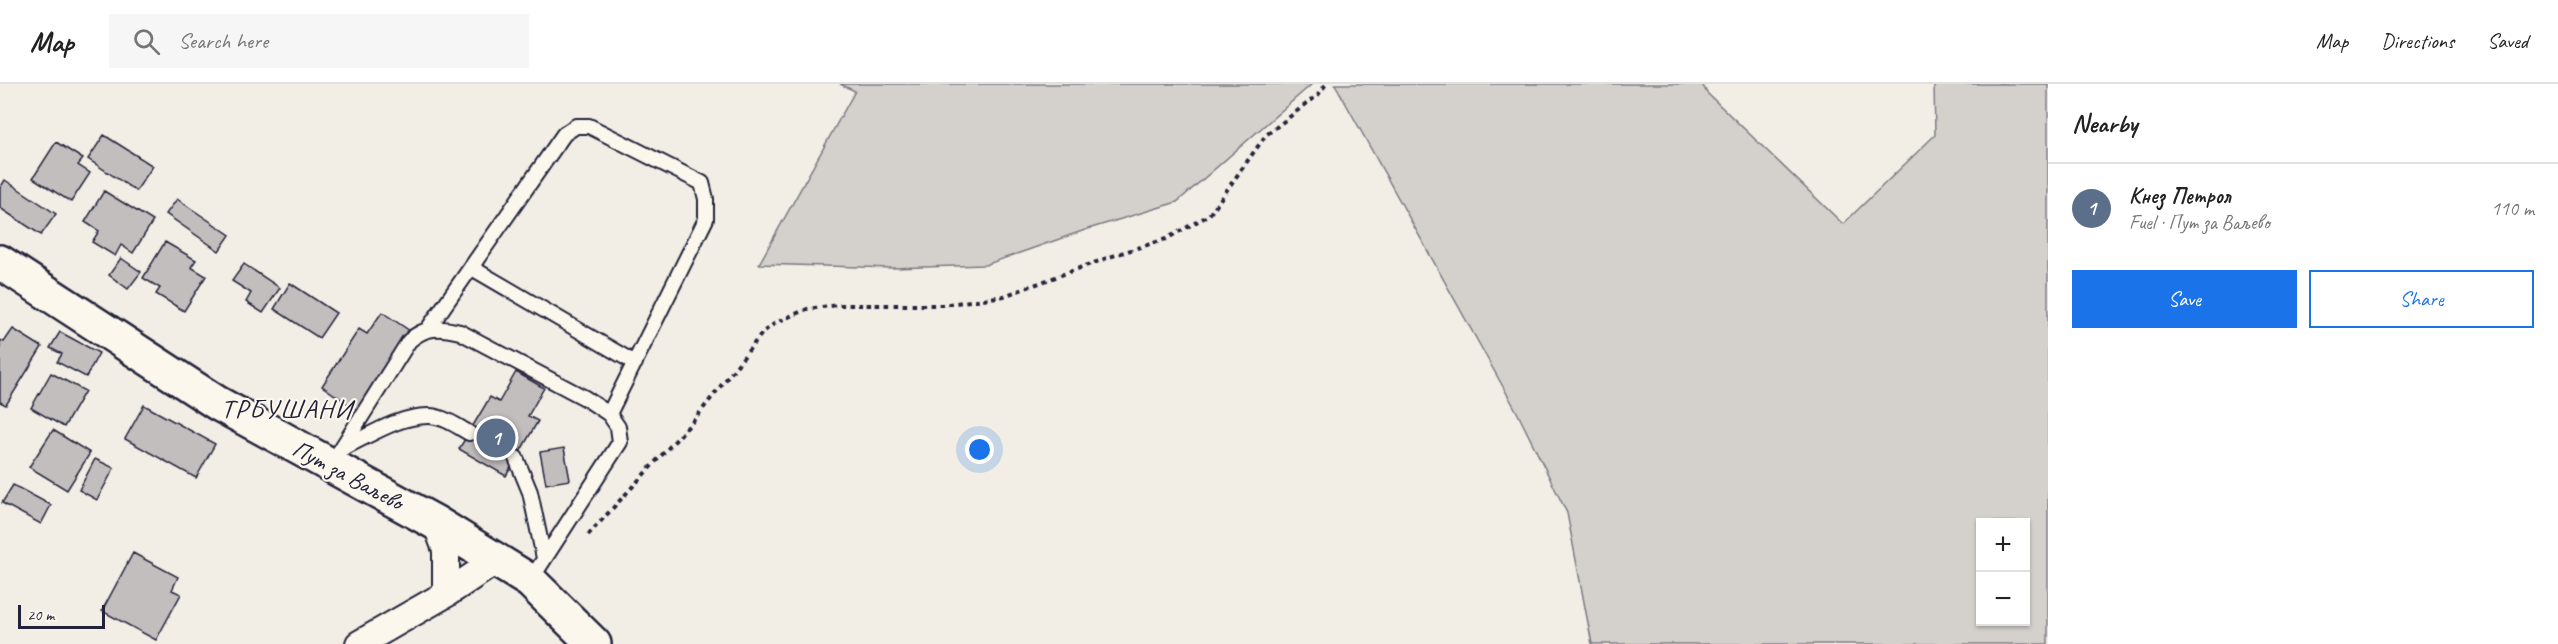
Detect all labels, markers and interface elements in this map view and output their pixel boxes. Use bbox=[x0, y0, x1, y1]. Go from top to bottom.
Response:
search box bbox=[109, 14, 529, 68]
text: Map bbox=[30, 24, 73, 59]
icon: search bbox=[130, 25, 163, 58]
text: Search here bbox=[178, 27, 268, 55]
text: Map bbox=[2316, 28, 2348, 54]
text: Directions bbox=[2381, 28, 2454, 54]
text: Saved bbox=[2487, 28, 2528, 54]
text: Nearby bbox=[2072, 107, 2137, 140]
text: Кнез Петрол bbox=[2129, 182, 2231, 210]
text: 1 bbox=[2087, 196, 2096, 221]
text: 110 m bbox=[2491, 196, 2534, 221]
text: Fuel · Пут за Ваљево bbox=[2129, 210, 2270, 235]
button: Save bbox=[2072, 270, 2297, 328]
button: Share bbox=[2309, 270, 2534, 328]
district label: ТРБУШАНИ bbox=[221, 392, 355, 426]
pin: 1 bbox=[476, 416, 516, 460]
street label: Пут за Ваљево bbox=[287, 433, 411, 518]
your location bbox=[965, 435, 994, 464]
map controls bbox=[1976, 518, 2030, 626]
button: + bbox=[1976, 518, 2030, 572]
button: − bbox=[1976, 572, 2030, 626]
scale bar bbox=[18, 602, 105, 630]
text: 20 m bbox=[27, 605, 54, 625]

